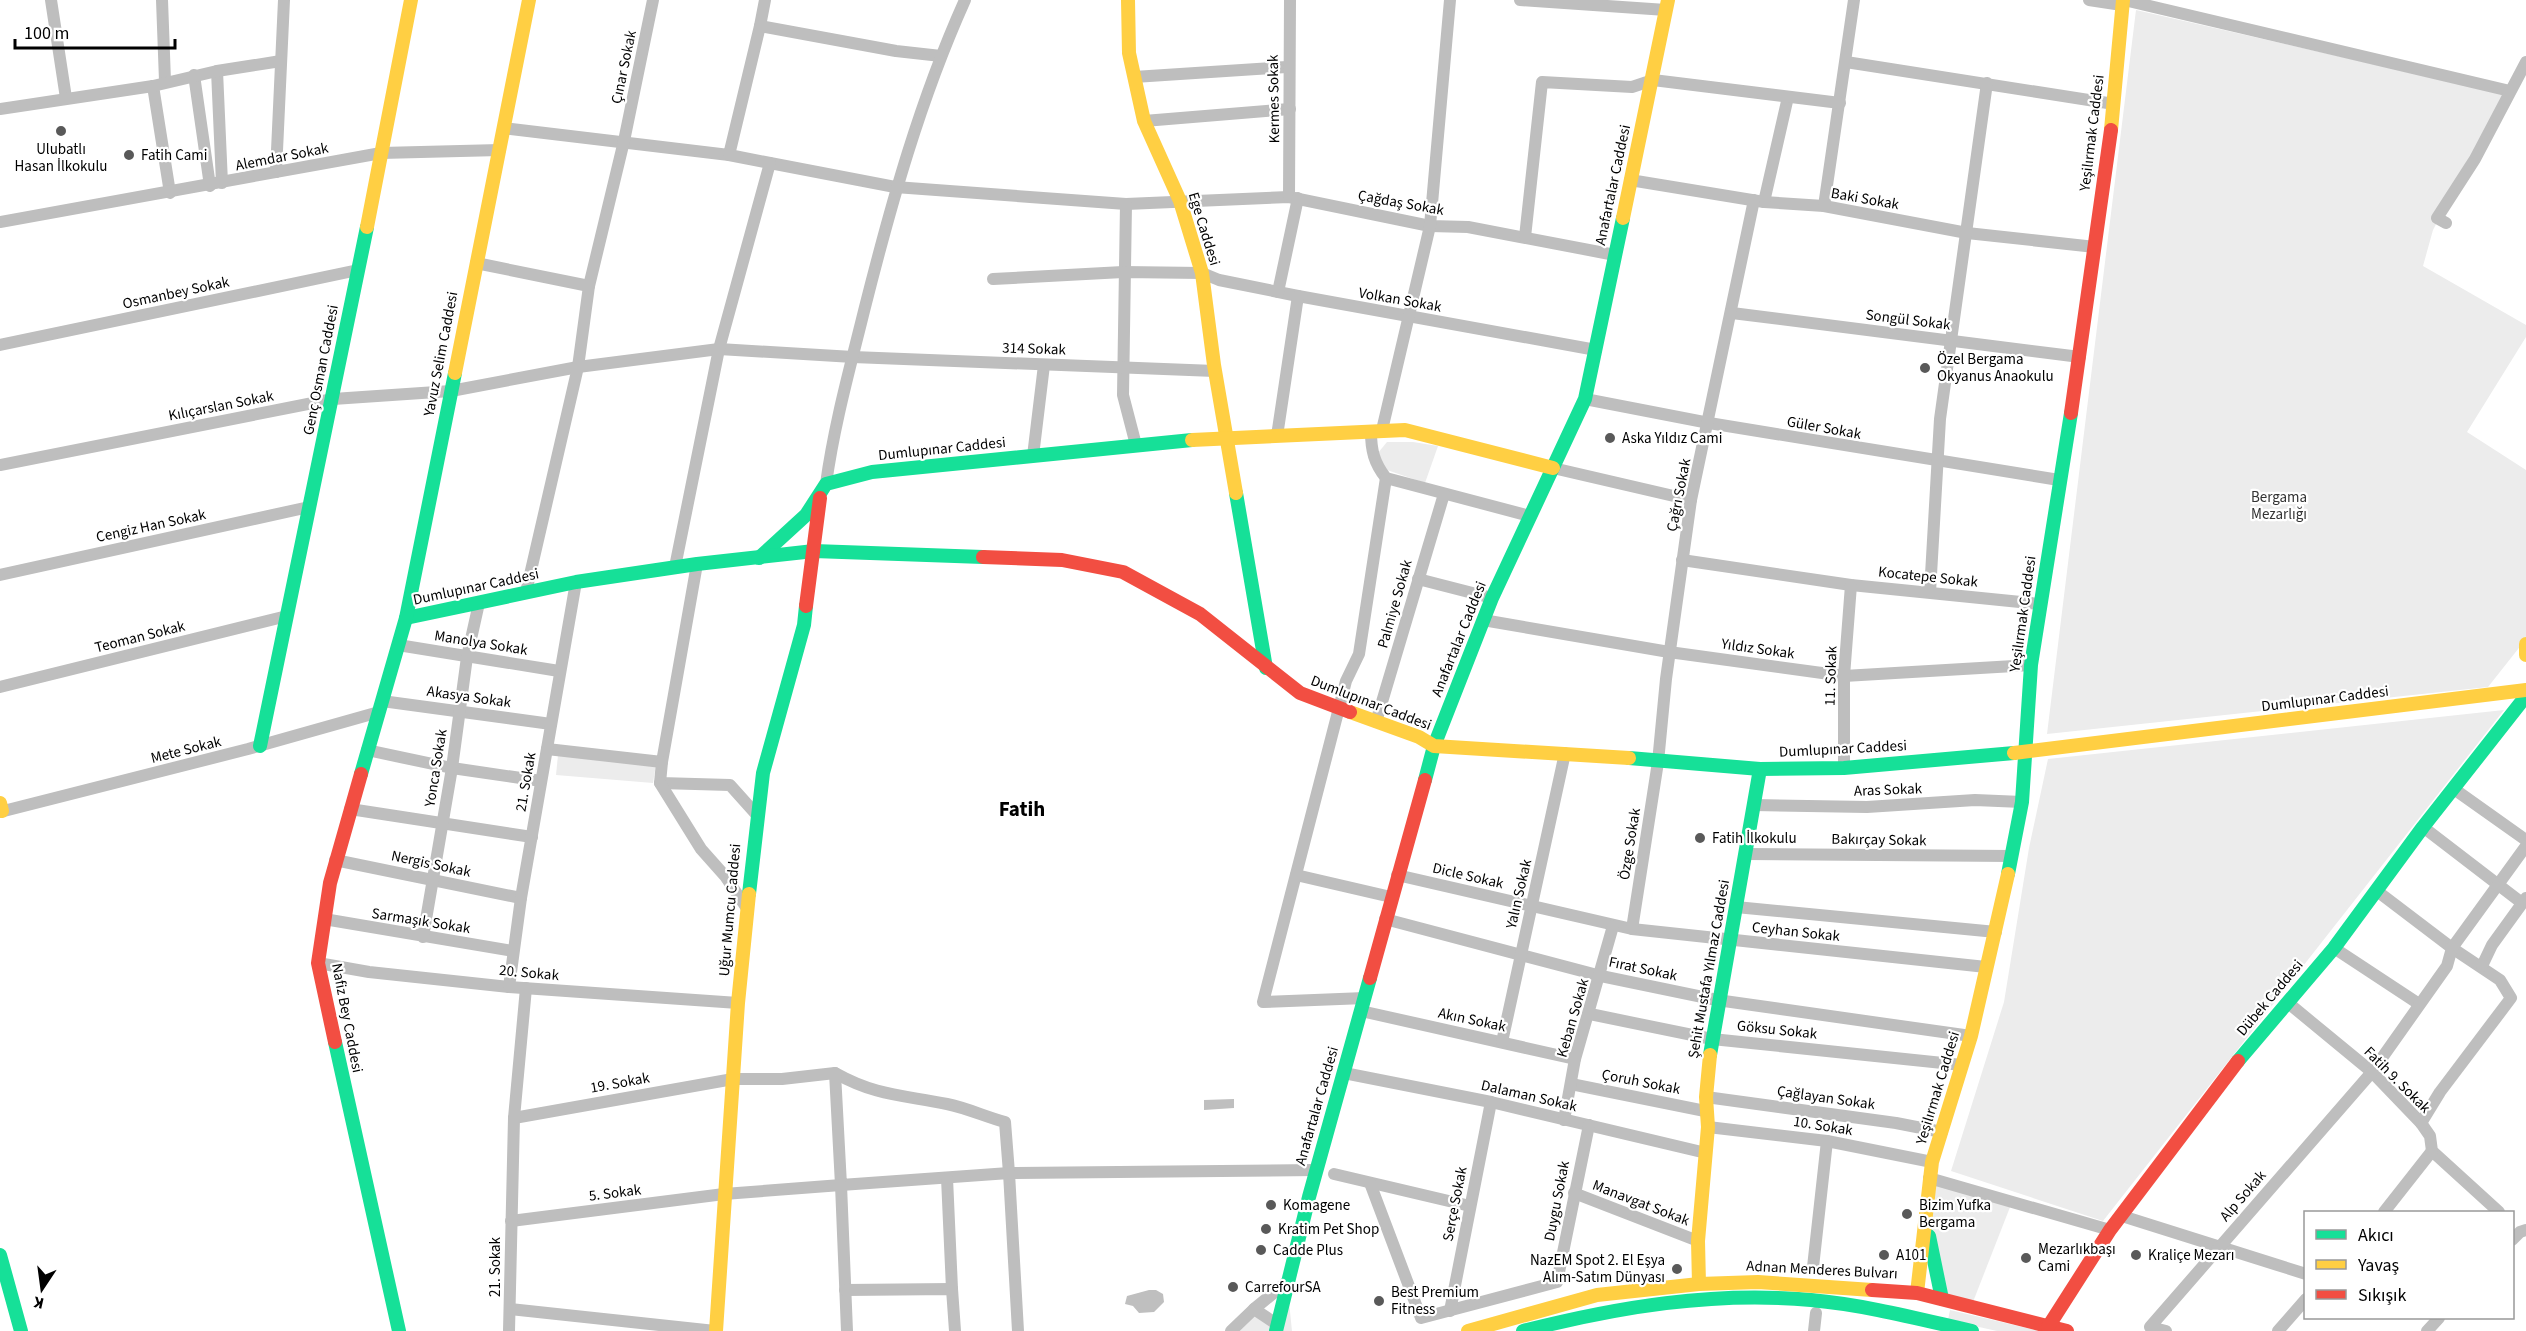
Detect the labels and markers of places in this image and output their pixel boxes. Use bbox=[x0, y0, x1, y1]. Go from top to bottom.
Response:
marker: Ulubatlı Hasan İlkokulu bbox=[54, 124, 68, 138]
place label: Ulubatlı Hasan İlkokulu bbox=[15, 139, 107, 177]
place label: Fatih Cami bbox=[141, 145, 207, 166]
marker: Fatih Cami bbox=[122, 148, 136, 162]
place label: Özel Bergama Okyanus Anaokulu bbox=[1937, 349, 2054, 387]
marker: Özel Bergama Okyanus Anaokulu bbox=[1918, 361, 1932, 375]
place label: Aska Yıldız Cami bbox=[1622, 428, 1722, 449]
marker: Aska Yıldız Cami bbox=[1603, 431, 1617, 445]
place label: Fatih İlkokulu bbox=[1712, 828, 1797, 849]
marker: Fatih İlkokulu bbox=[1693, 831, 1707, 845]
place label: Komagene bbox=[1283, 1195, 1350, 1216]
place label: Bizim Yufka Bergama bbox=[1919, 1195, 1991, 1233]
marker: Komagene bbox=[1264, 1198, 1278, 1212]
marker: Bizim Yufka Bergama bbox=[1900, 1207, 1914, 1221]
place label: Kratim Pet Shop bbox=[1278, 1219, 1379, 1240]
marker: Kratim Pet Shop bbox=[1259, 1222, 1273, 1236]
place label: Mezarlıkbaşı Cami bbox=[2038, 1239, 2116, 1277]
place label: Cadde Plus bbox=[1273, 1240, 1343, 1261]
marker: Cadde Plus bbox=[1254, 1243, 1268, 1257]
place label: A101 bbox=[1896, 1245, 1927, 1266]
place label: Kraliçe Mezarı bbox=[2148, 1245, 2234, 1266]
marker: A101 bbox=[1877, 1248, 1891, 1262]
marker: Kraliçe Mezarı bbox=[2129, 1248, 2143, 1262]
place label: NazEM Spot 2. El Eşya Alım-Satım Dünyası bbox=[1530, 1250, 1665, 1288]
marker: Mezarlıkbaşı Cami bbox=[2019, 1251, 2033, 1265]
marker: NazEM Spot 2. El Eşya Alım-Satım Dünyası bbox=[1670, 1262, 1684, 1276]
place label: CarrefourSA bbox=[1245, 1277, 1322, 1298]
marker: CarrefourSA bbox=[1226, 1280, 1240, 1294]
place label: Best Premium Fitness bbox=[1391, 1282, 1479, 1320]
marker: Best Premium Fitness bbox=[1372, 1294, 1386, 1308]

